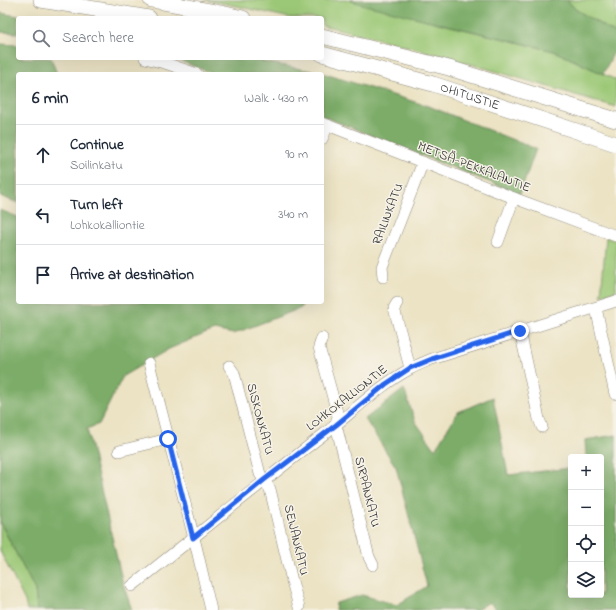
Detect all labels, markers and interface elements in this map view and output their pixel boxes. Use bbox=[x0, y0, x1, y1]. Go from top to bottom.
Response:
search box bbox=[16, 16, 324, 60]
icon: search bbox=[30, 27, 52, 49]
text: Search here bbox=[62, 27, 134, 49]
street label: OHITUSTIE bbox=[438, 78, 502, 115]
text: 6 min bbox=[32, 86, 68, 111]
text: Walk · 430 m bbox=[244, 89, 308, 108]
text: Continue bbox=[70, 134, 124, 156]
street label: METSÄ-PEKKALANTIE bbox=[415, 137, 533, 197]
icon: ahead bbox=[32, 144, 54, 166]
text: 90 m bbox=[285, 145, 308, 164]
text: Soilinkatu bbox=[70, 156, 123, 175]
street label: RAILINKATU bbox=[368, 180, 408, 248]
text: Turn left bbox=[70, 194, 123, 216]
icon: left bbox=[32, 204, 54, 226]
text: 340 m bbox=[278, 205, 308, 224]
text: Lohkokalliontie bbox=[70, 216, 145, 235]
icon: arrive bbox=[32, 264, 54, 286]
text: Arrive at destination bbox=[70, 264, 194, 286]
route end bbox=[511, 322, 529, 340]
street label: LOHKOKALLIONTIE bbox=[302, 360, 392, 436]
street label: SISKONKATU bbox=[241, 381, 279, 457]
route start bbox=[159, 430, 177, 448]
map controls bbox=[568, 454, 604, 598]
button: + bbox=[568, 454, 604, 490]
street label: SIRPANKATU bbox=[349, 455, 385, 529]
button: − bbox=[568, 490, 604, 526]
street label: SEIJANKATU bbox=[279, 503, 313, 577]
button: locate bbox=[568, 526, 604, 562]
button: layers bbox=[568, 562, 604, 598]

